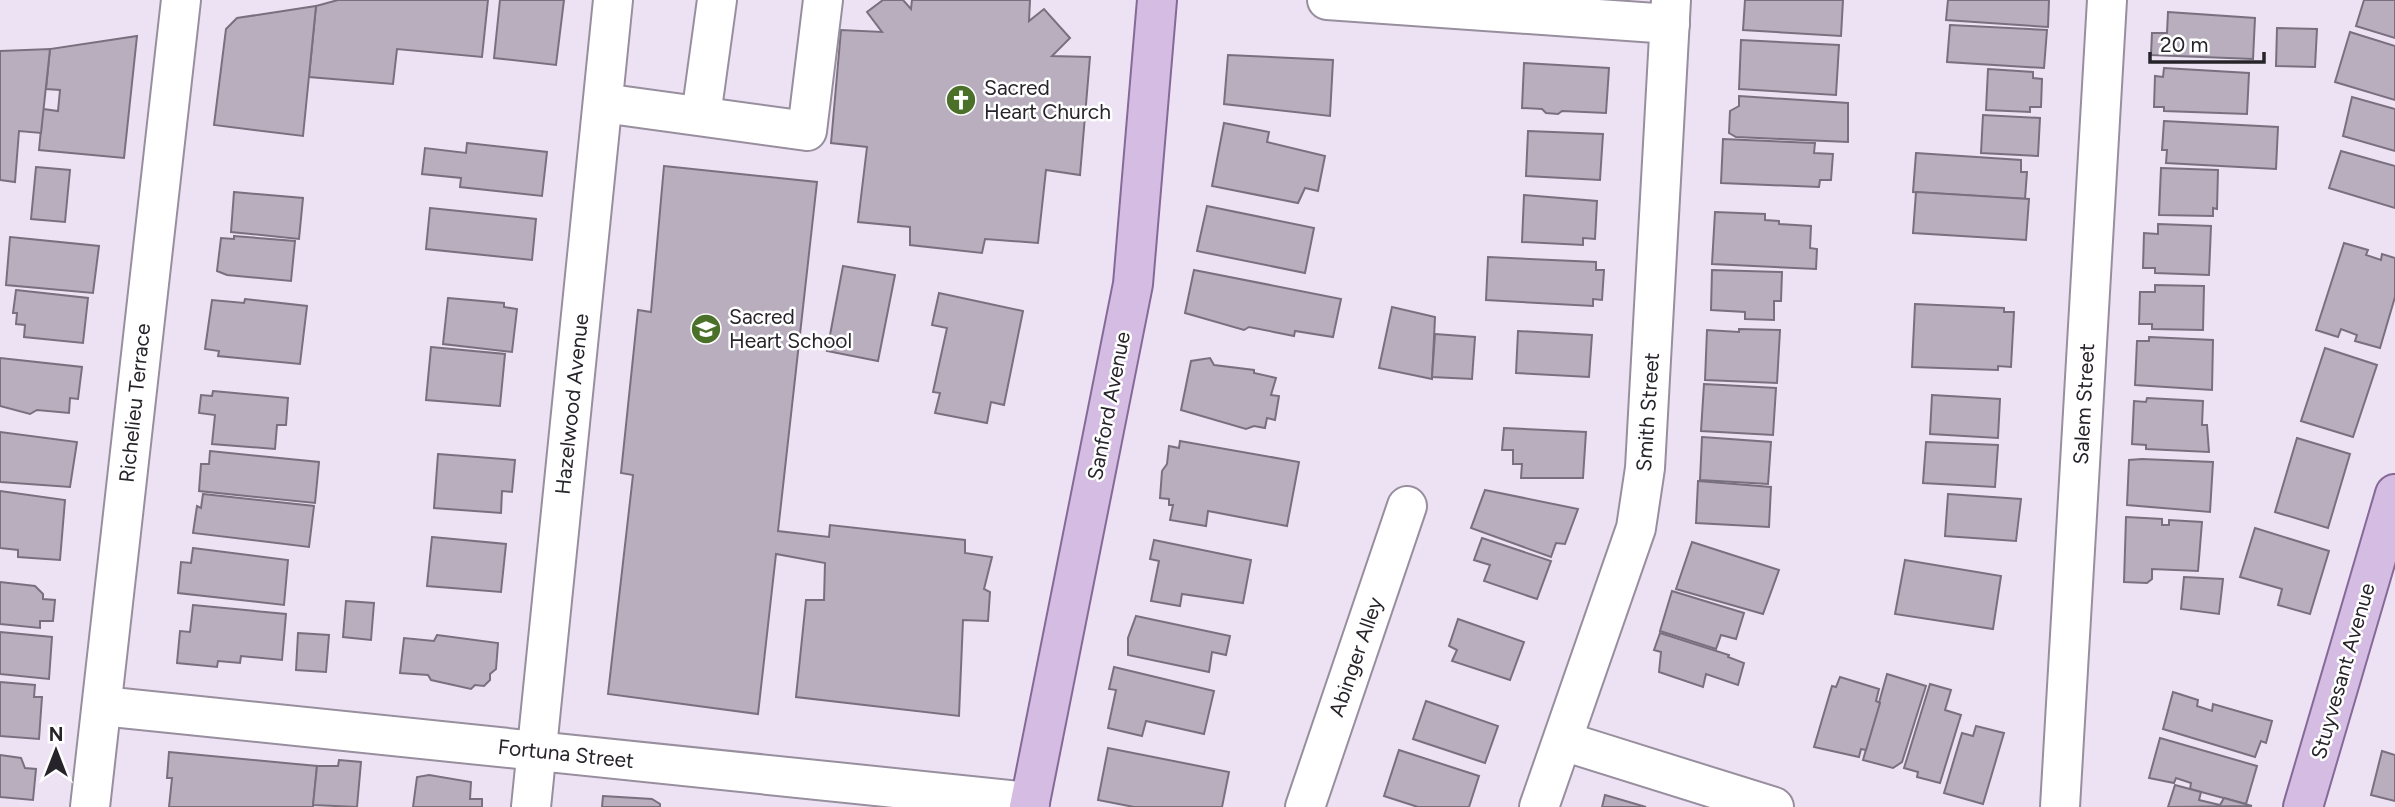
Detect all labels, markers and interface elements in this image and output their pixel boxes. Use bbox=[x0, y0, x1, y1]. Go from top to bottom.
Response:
scale bar bbox=[2150, 21, 2264, 65]
text: 20 m bbox=[2160, 32, 2208, 57]
place label: Sacred Heart Church bbox=[984, 75, 1111, 124]
church icon: Sacred Heart Church bbox=[944, 83, 978, 117]
place label: Sacred Heart School bbox=[729, 304, 852, 353]
street label: Hazelwood Avenue bbox=[550, 312, 593, 496]
school or university icon: Sacred Heart School bbox=[689, 312, 723, 346]
street label: Richelieu Terrace bbox=[114, 322, 155, 484]
street label: Sanford Avenue bbox=[1082, 330, 1135, 482]
street label: Salem Street bbox=[2068, 343, 2099, 465]
street label: Smith Street bbox=[1631, 352, 1664, 472]
street label: Stuyvesant Avenue bbox=[2305, 580, 2380, 762]
street label: Abinger Alley bbox=[1323, 594, 1388, 720]
north arrow bbox=[21, 716, 91, 786]
text: N bbox=[49, 723, 63, 746]
street label: Fortuna Street bbox=[497, 734, 635, 773]

